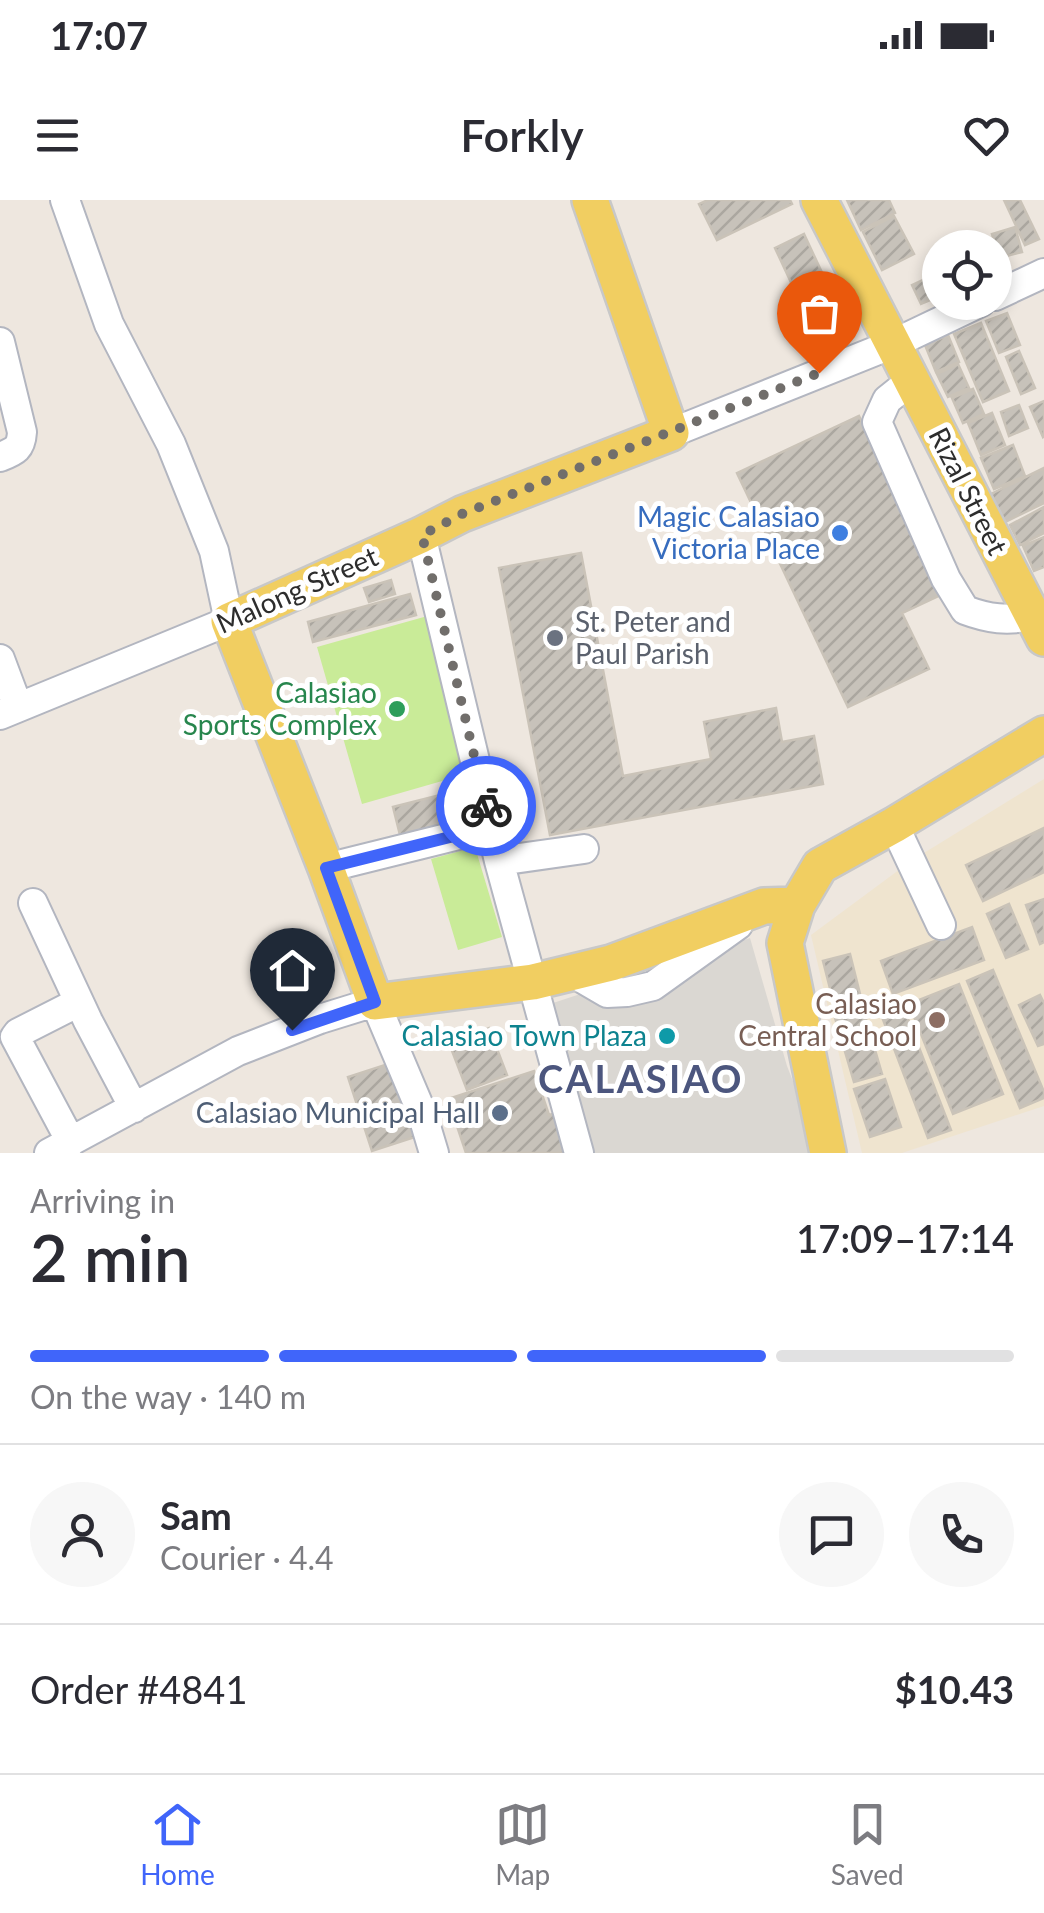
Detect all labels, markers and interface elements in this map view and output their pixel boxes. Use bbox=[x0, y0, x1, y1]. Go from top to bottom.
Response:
text: 17:07 bbox=[50, 12, 148, 58]
icon: menu bbox=[30, 108, 85, 163]
text: Forkly bbox=[460, 108, 584, 162]
icon: heart bbox=[959, 108, 1014, 163]
map controls bbox=[922, 230, 1012, 320]
button: locate bbox=[922, 230, 1012, 320]
pin bbox=[777, 271, 862, 374]
icon: bag bbox=[792, 286, 847, 341]
street label: Rizal Street bbox=[922, 421, 1015, 560]
place label: Magic Calasiao Victoria Place bbox=[637, 499, 820, 565]
marker: Magic Calasiao Victoria Place bbox=[829, 522, 851, 544]
street label: Malong Street bbox=[211, 538, 383, 640]
place label: St. Peter and Paul Parish bbox=[575, 604, 731, 670]
marker: St. Peter and Paul Parish bbox=[544, 627, 566, 649]
place label: Calasiao Sports Complex bbox=[183, 675, 377, 741]
marker: Calasiao Sports Complex bbox=[386, 698, 408, 720]
courier bbox=[436, 756, 536, 856]
icon: bike bbox=[459, 779, 514, 834]
pin bbox=[250, 928, 335, 1031]
icon: home bbox=[265, 943, 320, 998]
place label: Calasiao Central School bbox=[738, 986, 917, 1052]
marker: Calasiao Central School bbox=[926, 1009, 948, 1031]
place label: Calasiao Town Plaza bbox=[401, 1018, 647, 1052]
marker: Calasiao Town Plaza bbox=[656, 1025, 678, 1047]
district label: CALASIAO bbox=[538, 1055, 744, 1101]
place label: Calasiao Municipal Hall bbox=[196, 1095, 480, 1129]
marker: Calasiao Municipal Hall bbox=[489, 1102, 511, 1124]
text: Arriving in bbox=[30, 1181, 175, 1220]
text: 17:09–17:14 bbox=[796, 1215, 1014, 1261]
text: 2 min bbox=[30, 1218, 190, 1296]
text: On the way · 140 m bbox=[30, 1377, 306, 1416]
button: person bbox=[30, 1482, 135, 1587]
button: chat bbox=[779, 1482, 884, 1587]
button: phone bbox=[909, 1482, 1014, 1587]
text: Sam bbox=[160, 1492, 232, 1538]
text: Courier · 4.4 bbox=[160, 1538, 334, 1577]
text: Order #4841 bbox=[30, 1666, 247, 1712]
text: $10.43 bbox=[895, 1666, 1014, 1712]
tab: Home bbox=[140, 1797, 215, 1891]
tab: Map bbox=[495, 1797, 550, 1891]
tab: Saved bbox=[831, 1797, 904, 1891]

